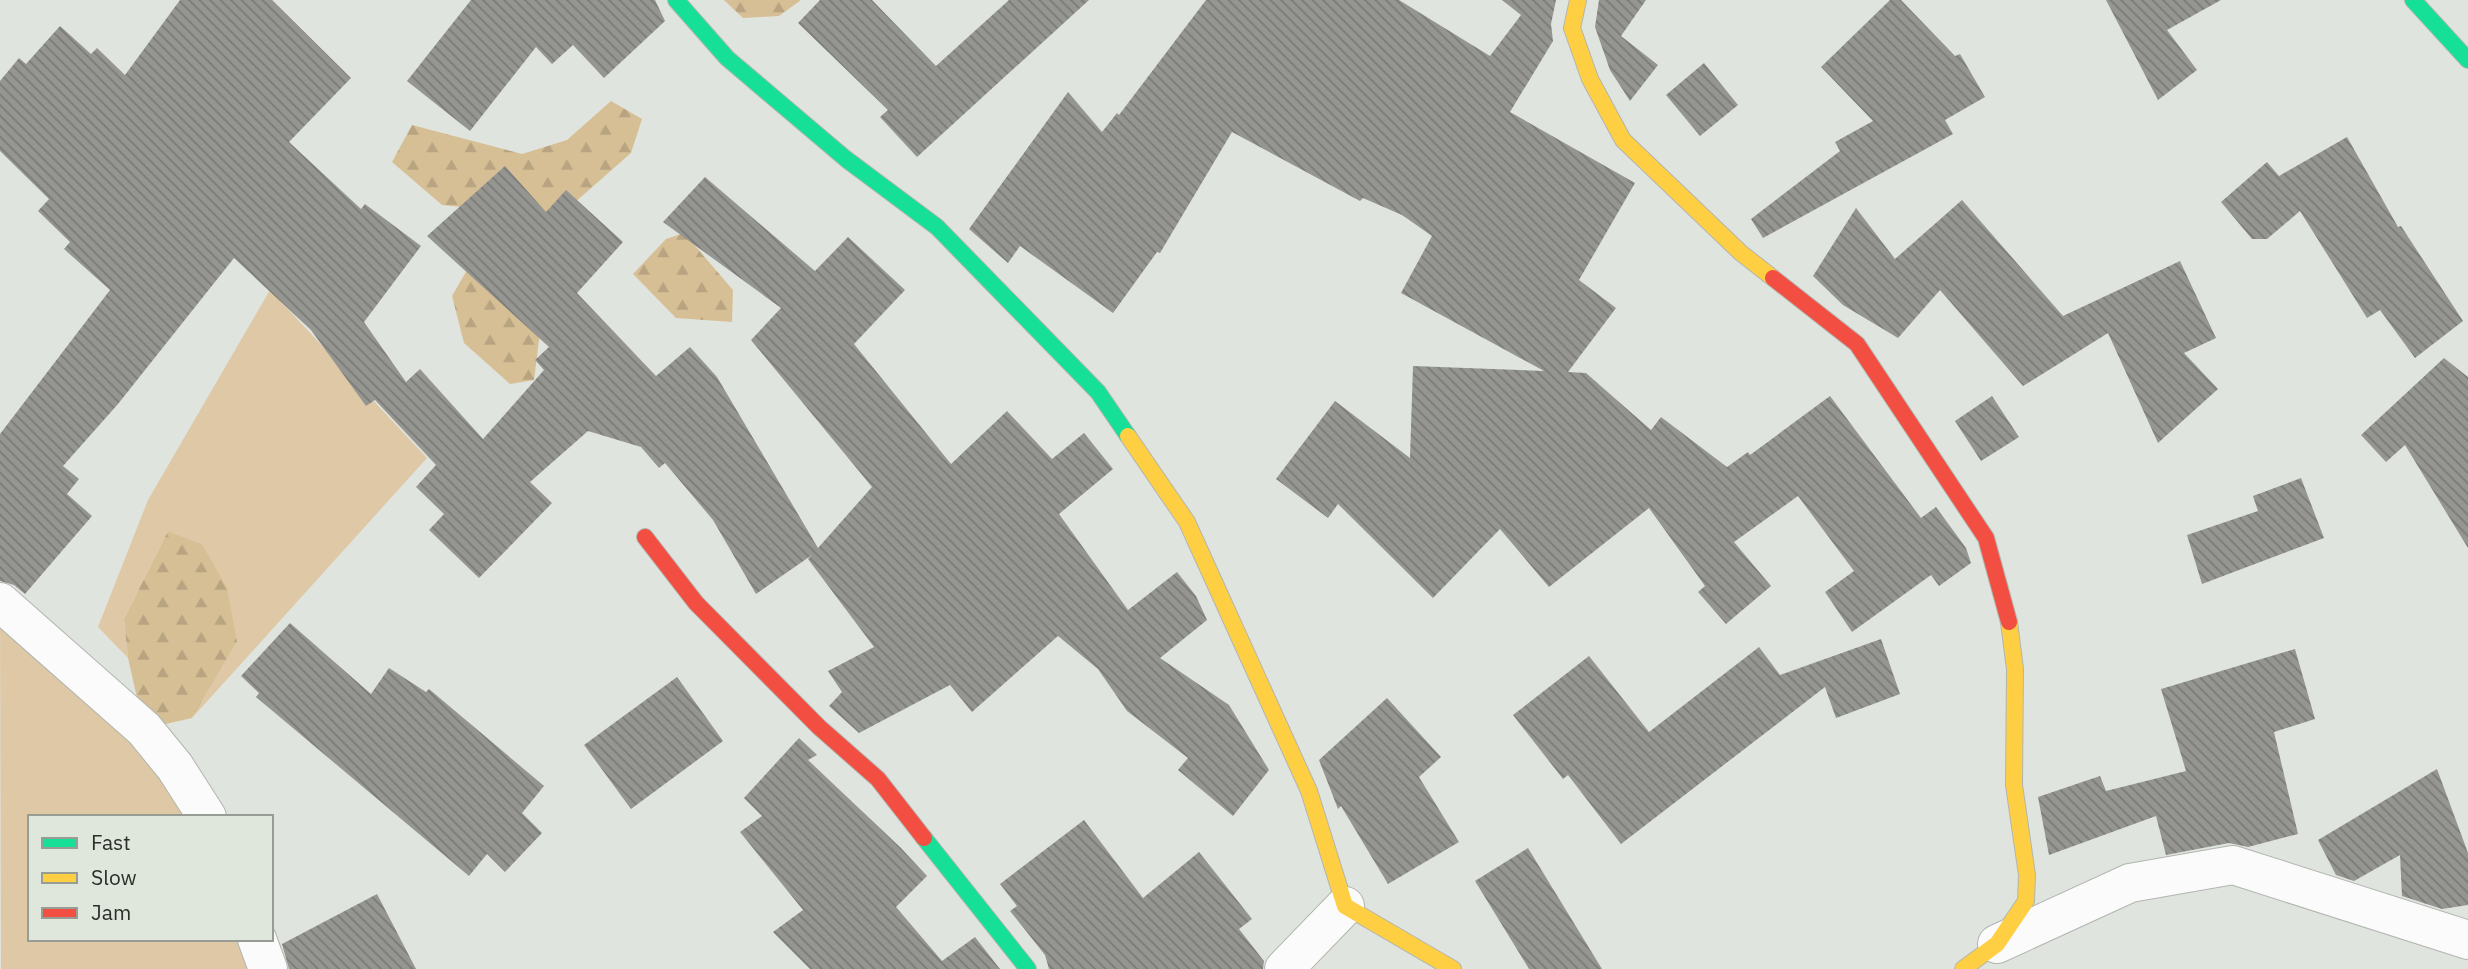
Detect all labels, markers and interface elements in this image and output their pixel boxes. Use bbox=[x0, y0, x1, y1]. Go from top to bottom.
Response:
legend bbox=[28, 815, 273, 941]
text: Fast bbox=[91, 828, 131, 856]
text: Slow bbox=[91, 863, 137, 891]
text: Jam bbox=[91, 898, 131, 926]

